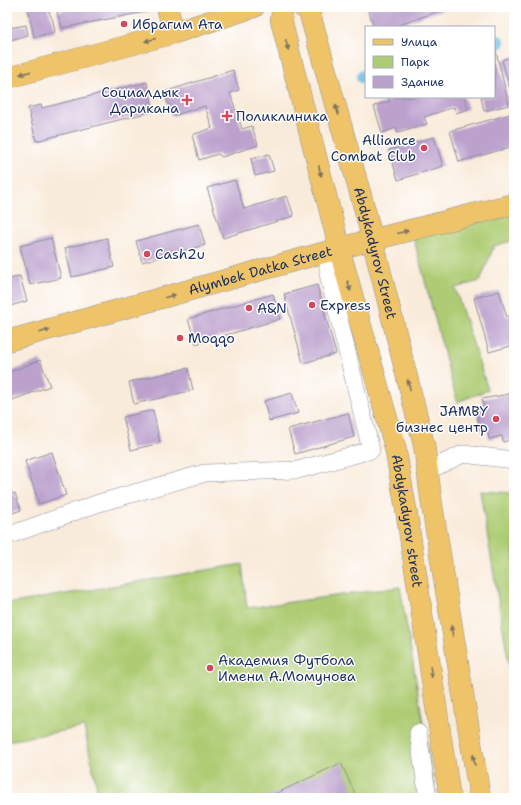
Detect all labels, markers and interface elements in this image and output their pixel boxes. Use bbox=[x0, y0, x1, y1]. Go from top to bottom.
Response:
place label: Ибрагим Ата bbox=[132, 15, 223, 33]
marker: Ибрагим Ата bbox=[119, 19, 129, 29]
legend bbox=[365, 26, 495, 98]
text: Улица bbox=[401, 34, 438, 50]
one-way arrow bbox=[144, 37, 157, 43]
one-way arrow bbox=[284, 39, 290, 51]
text: Парк bbox=[401, 54, 430, 70]
one-way arrow bbox=[19, 71, 31, 77]
text: Здание bbox=[401, 74, 445, 90]
place label: Социалдык Дарикана bbox=[101, 83, 180, 117]
marker: Социалдык Дарикана bbox=[182, 95, 192, 105]
one-way arrow bbox=[334, 104, 340, 116]
place label: Поликлиника bbox=[236, 107, 328, 125]
marker: Поликлиника bbox=[221, 110, 233, 122]
place label: Alliance Combat Club bbox=[331, 131, 416, 165]
marker: Alliance Combat Club bbox=[419, 143, 429, 153]
one-way arrow bbox=[317, 165, 323, 177]
street label: Abdykadyrov Street bbox=[350, 185, 401, 321]
one-way arrow bbox=[397, 229, 409, 235]
street label: Alymbek Datka Street bbox=[186, 242, 334, 299]
place label: Cash2u bbox=[155, 245, 205, 263]
marker: Cash2u bbox=[142, 249, 152, 259]
one-way arrow bbox=[346, 280, 352, 292]
one-way arrow bbox=[164, 293, 176, 299]
place label: Express bbox=[320, 296, 371, 314]
place label: A&N bbox=[257, 299, 287, 317]
marker: Express bbox=[307, 300, 317, 310]
marker: A&N bbox=[244, 303, 254, 313]
one-way arrow bbox=[39, 328, 51, 334]
place label: Moqqo bbox=[188, 329, 235, 347]
marker: Moqqo bbox=[175, 333, 185, 343]
one-way arrow bbox=[406, 379, 412, 391]
place label: JAMBY бизнес центр bbox=[396, 402, 489, 436]
marker: JAMBY бизнес центр bbox=[491, 414, 501, 424]
street label: Abdykadyrov street bbox=[387, 453, 427, 589]
one-way arrow bbox=[449, 625, 455, 637]
place label: Академия Футбола Имени А.Момунова bbox=[218, 651, 356, 685]
marker: Академия Футбола Имени А.Момунова bbox=[205, 663, 215, 673]
one-way arrow bbox=[428, 666, 434, 678]
one-way arrow bbox=[470, 753, 476, 766]

